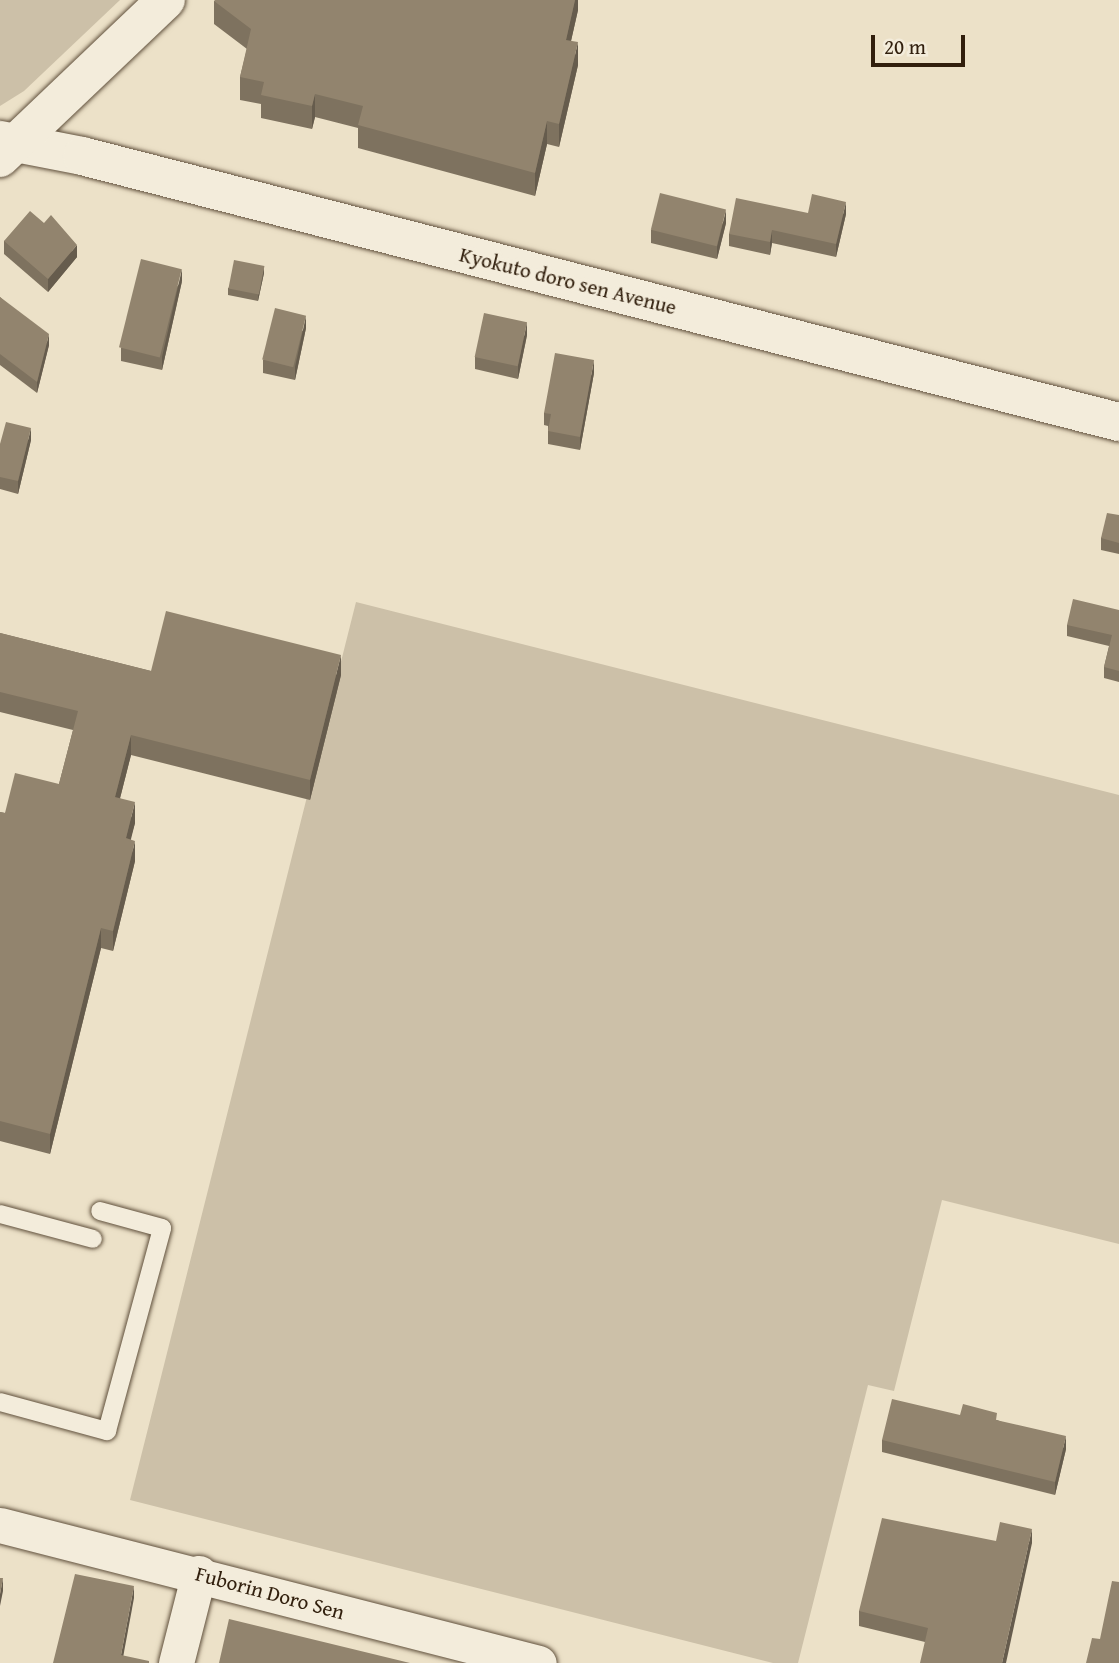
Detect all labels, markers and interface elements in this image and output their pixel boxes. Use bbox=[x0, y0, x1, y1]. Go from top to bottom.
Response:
scale bar bbox=[874, 21, 968, 65]
text: 20 m bbox=[884, 31, 926, 62]
street label: Kyokuto doro sen Avenue bbox=[457, 242, 679, 320]
street label: Fuborin Doro Sen bbox=[193, 1561, 347, 1625]

